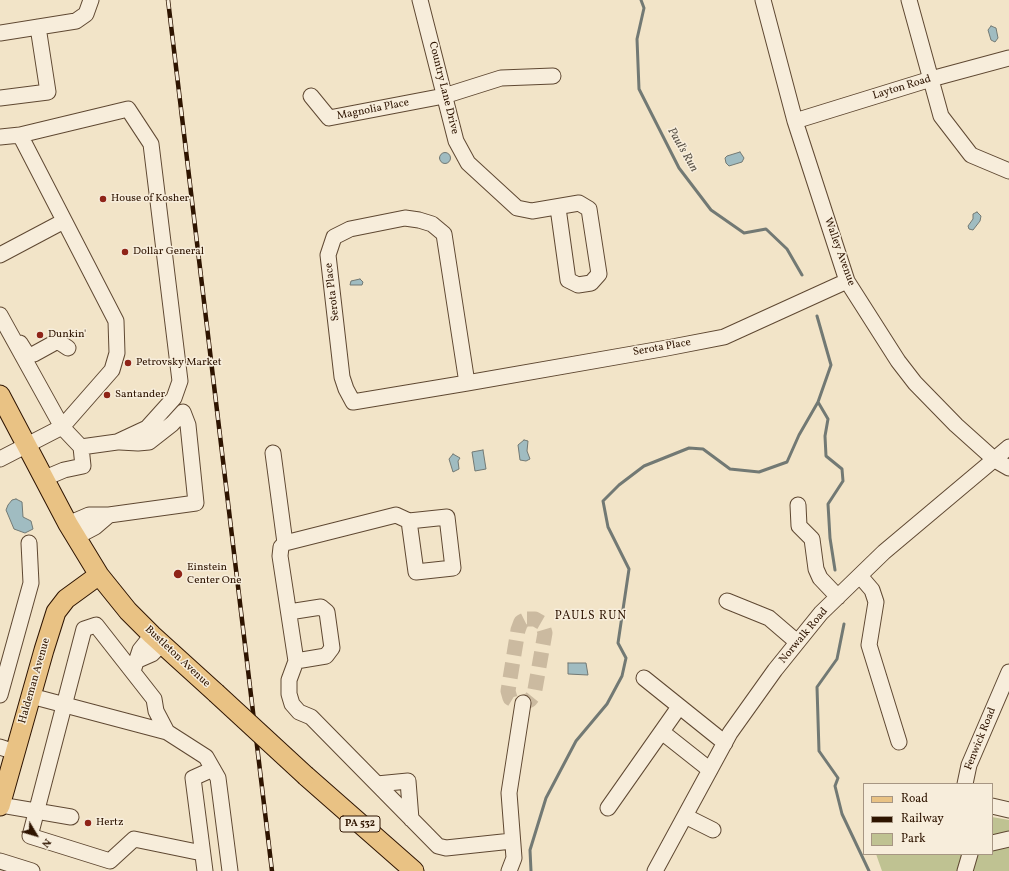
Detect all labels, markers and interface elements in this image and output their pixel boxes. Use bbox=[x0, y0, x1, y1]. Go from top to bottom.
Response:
street label: Country Lane Drive bbox=[425, 40, 461, 136]
street label: Layton Road bbox=[871, 73, 933, 103]
street label: Magnolia Place bbox=[336, 97, 410, 123]
water label: Paul's Run bbox=[664, 125, 700, 175]
place label: House of Kosher bbox=[111, 192, 189, 206]
marker: House of Kosher bbox=[98, 194, 108, 204]
street label: Walley Avenue bbox=[821, 216, 857, 288]
place label: Dollar General bbox=[133, 245, 204, 259]
marker: Dollar General bbox=[120, 247, 130, 257]
street label: Serota Place bbox=[323, 262, 343, 322]
place label: Dunkin' bbox=[48, 328, 86, 342]
marker: Dunkin' bbox=[35, 330, 45, 340]
street label: Serota Place bbox=[632, 336, 692, 360]
place label: Petrovsky Market bbox=[136, 356, 221, 370]
marker: Petrovsky Market bbox=[123, 358, 133, 368]
place label: Santander bbox=[115, 388, 165, 402]
marker: Santander bbox=[102, 390, 112, 400]
place label: Einstein Center One bbox=[187, 561, 242, 587]
marker: Einstein Center One bbox=[172, 568, 184, 580]
street label: Norwalk Road bbox=[777, 605, 831, 667]
district label: PAULS RUN bbox=[555, 610, 627, 624]
street label: Bustleton Avenue bbox=[142, 623, 212, 691]
street label: Haldeman Avenue bbox=[16, 637, 54, 725]
street label: Fenwick Road bbox=[962, 706, 1000, 772]
legend bbox=[863, 783, 993, 855]
text: Road bbox=[901, 791, 928, 807]
text: Railway bbox=[901, 811, 944, 827]
north arrow bbox=[16, 815, 56, 855]
place label: Hertz bbox=[96, 816, 123, 830]
road number: PA 532 bbox=[340, 816, 380, 832]
marker: Hertz bbox=[83, 818, 93, 828]
text: Park bbox=[901, 831, 926, 847]
text: N bbox=[37, 835, 54, 850]

